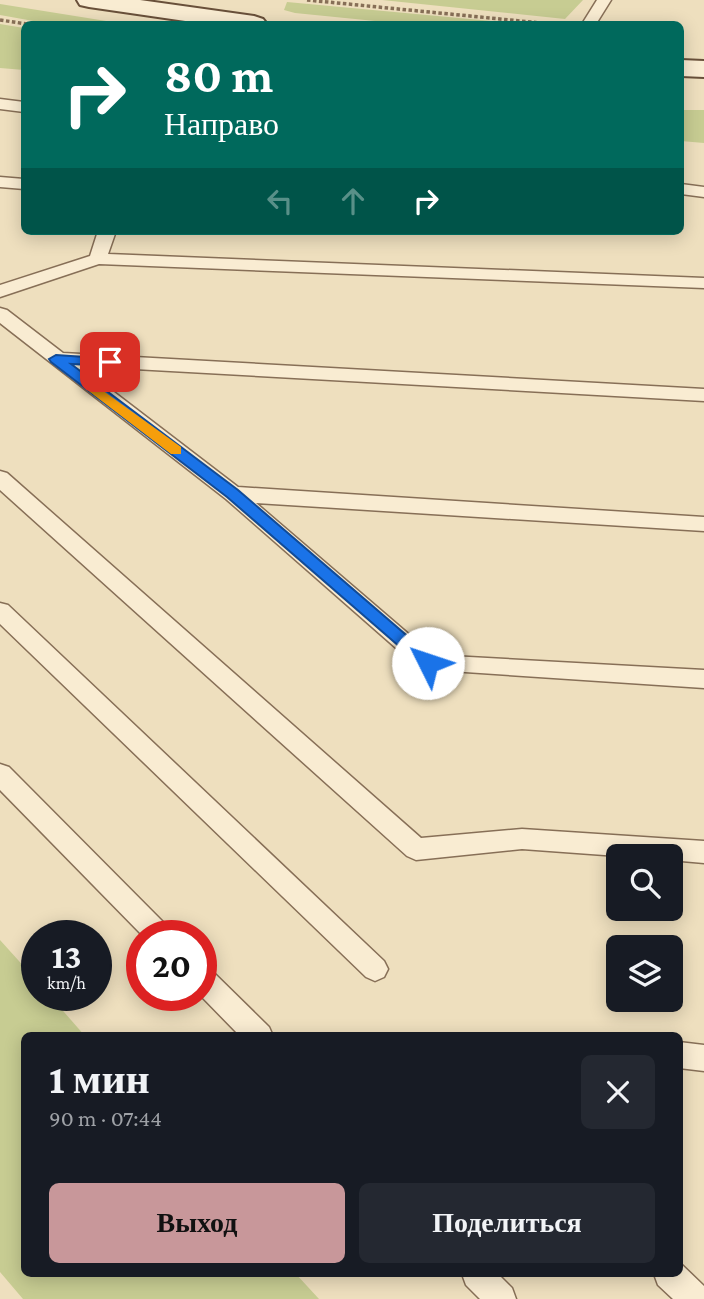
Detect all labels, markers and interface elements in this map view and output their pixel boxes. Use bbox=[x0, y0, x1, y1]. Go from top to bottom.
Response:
text: 80 m bbox=[164, 48, 273, 103]
icon: right bbox=[49, 49, 140, 140]
text: Направо bbox=[164, 106, 279, 142]
icon: left bbox=[261, 182, 299, 220]
icon: ahead bbox=[334, 182, 372, 220]
icon: right bbox=[407, 182, 445, 220]
pin bbox=[80, 332, 140, 392]
icon: arrive bbox=[91, 343, 129, 381]
position arrow bbox=[391, 626, 465, 700]
map controls bbox=[606, 844, 683, 1012]
button: search bbox=[606, 844, 683, 921]
speed limit sign: 20 bbox=[126, 920, 217, 1011]
button: layers bbox=[606, 935, 683, 1012]
text: 13 bbox=[51, 937, 82, 976]
text: km/h bbox=[47, 973, 86, 993]
text: 1 мин bbox=[49, 1055, 150, 1102]
button: close bbox=[581, 1055, 655, 1129]
text: 90 m · 07:44 bbox=[49, 1105, 162, 1131]
button: Выход bbox=[49, 1183, 345, 1263]
button: Поделиться bbox=[359, 1183, 655, 1263]

